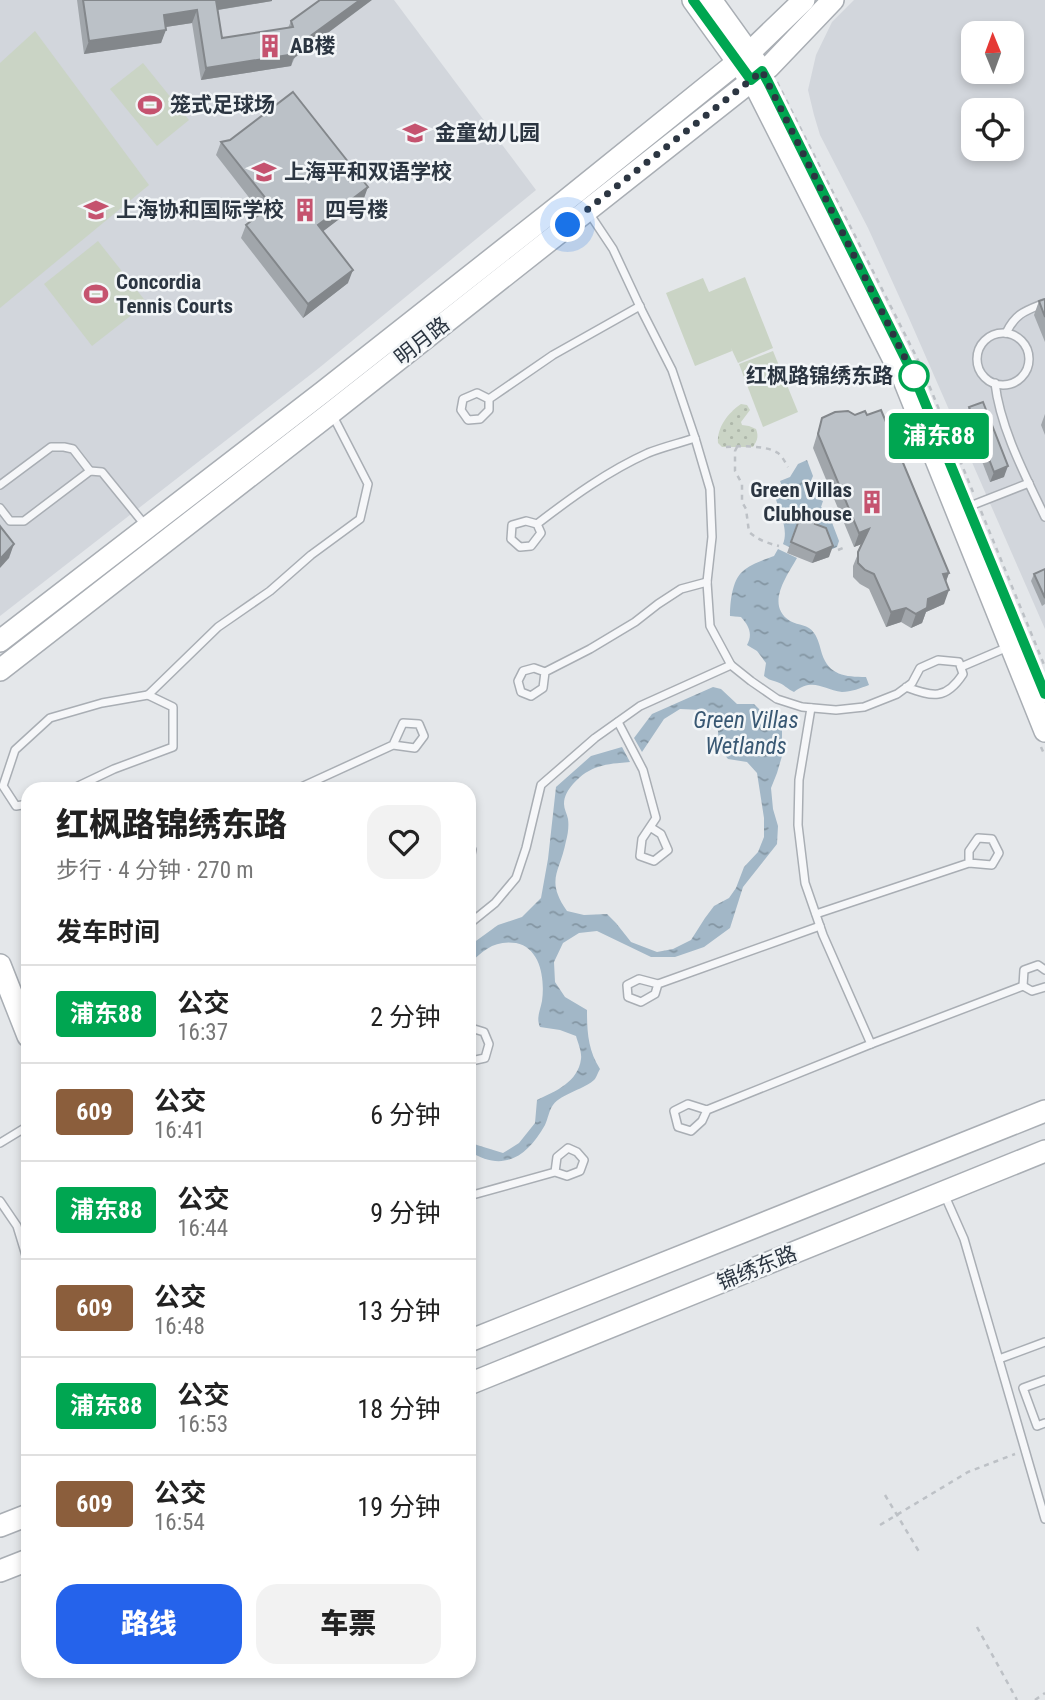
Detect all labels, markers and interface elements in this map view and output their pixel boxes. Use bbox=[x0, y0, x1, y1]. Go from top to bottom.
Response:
north arrow bbox=[961, 21, 1024, 84]
map controls bbox=[961, 21, 1024, 161]
building icon: AB楼 bbox=[256, 32, 284, 60]
place label: AB楼 bbox=[290, 34, 335, 58]
sports icon: 笼式足球场 bbox=[136, 91, 164, 119]
place label: 笼式足球场 bbox=[170, 93, 275, 117]
button: locate bbox=[961, 98, 1024, 161]
school or university icon: 金童幼儿园 bbox=[401, 119, 429, 147]
place label: 金童幼儿园 bbox=[435, 121, 540, 145]
school or university icon: 上海平和双语学校 bbox=[250, 158, 278, 186]
place label: 上海平和双语学校 bbox=[284, 160, 452, 184]
school or university icon: 上海协和国际学校 bbox=[82, 196, 110, 224]
building icon: 四号楼 bbox=[291, 196, 319, 224]
place label: 上海协和国际学校 bbox=[116, 198, 284, 222]
place label: 四号楼 bbox=[325, 198, 388, 222]
your location bbox=[550, 207, 585, 242]
place label: Concordia Tennis Courts bbox=[116, 270, 233, 318]
sports icon: Concordia Tennis Courts bbox=[82, 280, 110, 308]
street label: 明月路 bbox=[390, 312, 454, 370]
marker: 红枫路锦绣东路 bbox=[899, 361, 929, 391]
place label: 红枫路锦绣东路 bbox=[746, 364, 893, 388]
line badge: 浦东88 bbox=[890, 413, 988, 459]
text: 浦东88 bbox=[903, 422, 975, 450]
place label: Green Villas Clubhouse bbox=[750, 478, 852, 526]
building icon: Green Villas Clubhouse bbox=[858, 488, 886, 516]
water label: Green Villas Wetlands bbox=[693, 707, 799, 760]
text: 红枫路锦绣东路 bbox=[56, 805, 287, 844]
button: heart bbox=[367, 805, 441, 879]
text: 步行 · 4 分钟 · 270 m bbox=[56, 857, 254, 884]
text: 发车时间 bbox=[56, 917, 160, 947]
text: 公交 bbox=[177, 988, 229, 1018]
text: 浦东88 bbox=[70, 1000, 142, 1028]
text: 2 分钟 bbox=[370, 1002, 441, 1032]
text: 16:37 bbox=[177, 1019, 228, 1046]
text: 公交 bbox=[154, 1086, 206, 1116]
text: 609 bbox=[76, 1098, 113, 1126]
text: 6 分钟 bbox=[370, 1100, 441, 1130]
text: 16:41 bbox=[154, 1117, 205, 1144]
text: 公交 bbox=[177, 1184, 229, 1214]
text: 浦东88 bbox=[70, 1196, 142, 1224]
text: 9 分钟 bbox=[370, 1198, 441, 1228]
text: 16:44 bbox=[177, 1215, 228, 1242]
street label: 锦绣东路 bbox=[714, 1241, 800, 1295]
text: 公交 bbox=[154, 1282, 206, 1312]
text: 609 bbox=[76, 1294, 113, 1322]
text: 13 分钟 bbox=[357, 1296, 441, 1326]
text: 16:48 bbox=[154, 1313, 205, 1340]
text: 公交 bbox=[177, 1380, 229, 1410]
text: 浦东88 bbox=[70, 1392, 142, 1420]
text: 18 分钟 bbox=[357, 1394, 441, 1424]
text: 16:53 bbox=[177, 1411, 228, 1438]
text: 公交 bbox=[154, 1478, 206, 1508]
text: 609 bbox=[76, 1490, 113, 1518]
text: 19 分钟 bbox=[357, 1492, 441, 1522]
text: 16:54 bbox=[154, 1509, 205, 1536]
button: 路线 bbox=[56, 1584, 242, 1664]
button: 车票 bbox=[256, 1584, 441, 1664]

